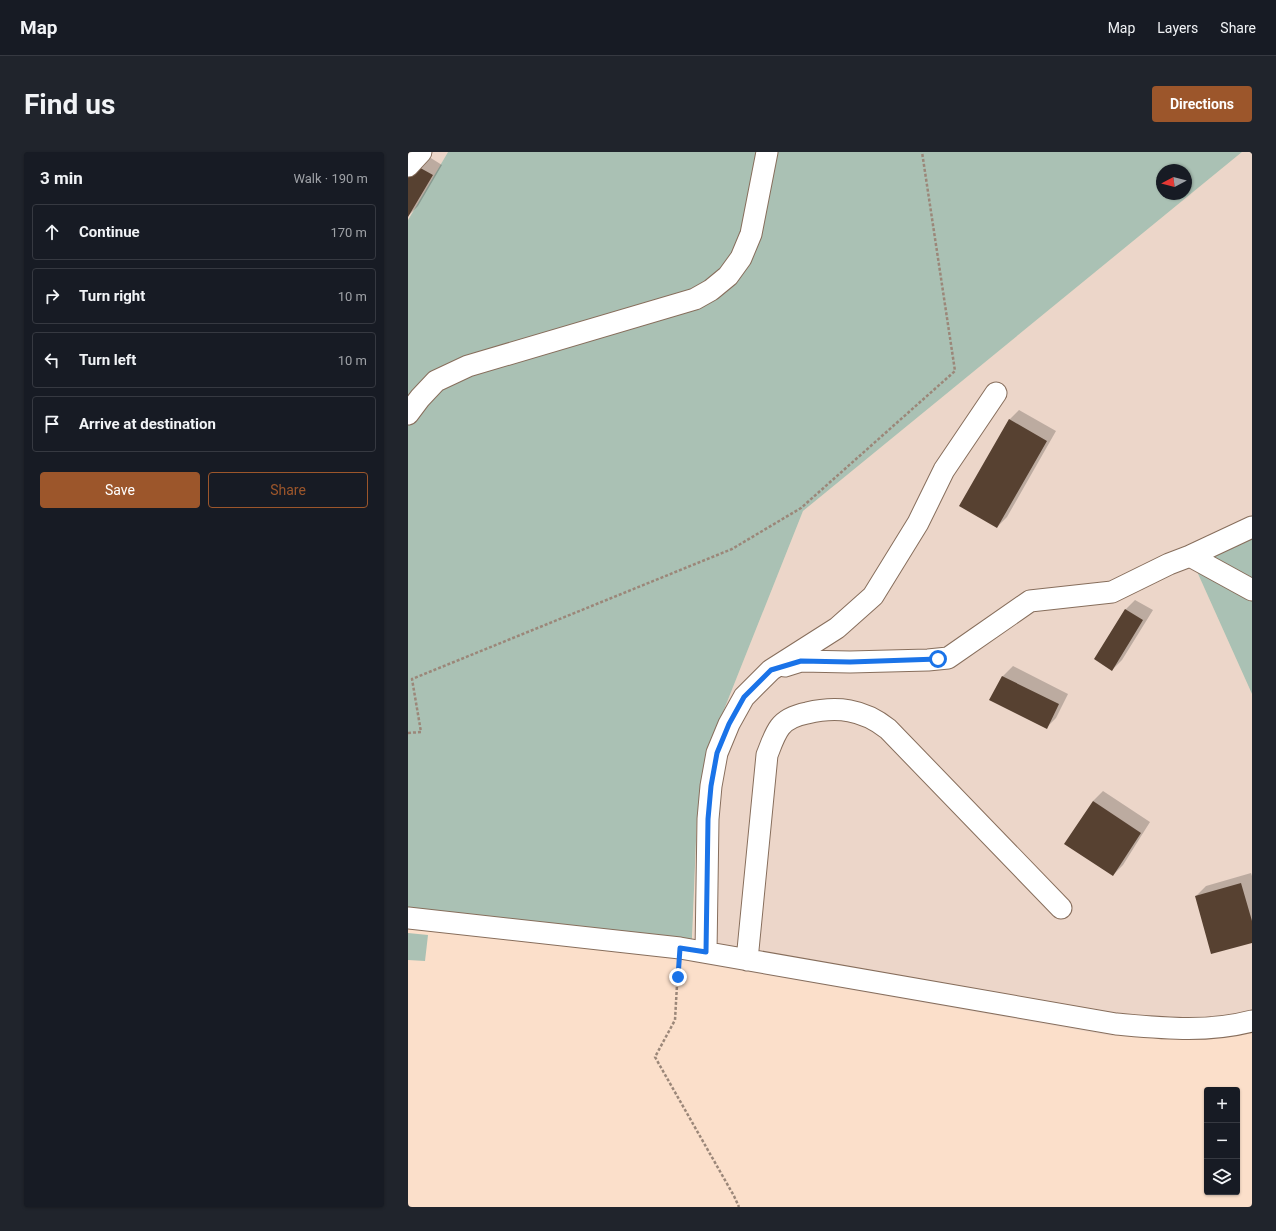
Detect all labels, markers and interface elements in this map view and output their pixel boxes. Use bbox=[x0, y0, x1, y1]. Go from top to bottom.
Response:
text: Map bbox=[20, 16, 58, 39]
text: Map bbox=[1108, 20, 1135, 36]
text: Layers bbox=[1157, 20, 1198, 36]
text: Share bbox=[1220, 20, 1256, 36]
button: Directions bbox=[1152, 86, 1252, 122]
text: Find us bbox=[24, 88, 115, 121]
north arrow bbox=[1156, 164, 1192, 200]
text: 3 min bbox=[40, 168, 83, 188]
text: Walk · 190 m bbox=[293, 171, 368, 186]
icon: ahead bbox=[41, 221, 63, 243]
text: Continue bbox=[79, 223, 140, 241]
text: 170 m bbox=[330, 225, 367, 240]
icon: right bbox=[41, 285, 63, 307]
text: Turn right bbox=[79, 287, 145, 305]
text: 10 m bbox=[338, 289, 367, 304]
icon: left bbox=[41, 349, 63, 371]
text: Turn left bbox=[79, 351, 136, 369]
text: 10 m bbox=[338, 353, 367, 368]
icon: arrive bbox=[41, 413, 63, 435]
text: Arrive at destination bbox=[79, 415, 216, 433]
button: Save bbox=[40, 472, 200, 508]
button: Share bbox=[208, 472, 368, 508]
route start bbox=[929, 650, 947, 668]
route end bbox=[669, 968, 687, 986]
map controls bbox=[1204, 1087, 1240, 1195]
button: + bbox=[1204, 1087, 1240, 1123]
button: − bbox=[1204, 1123, 1240, 1159]
button: layers bbox=[1204, 1159, 1240, 1195]

